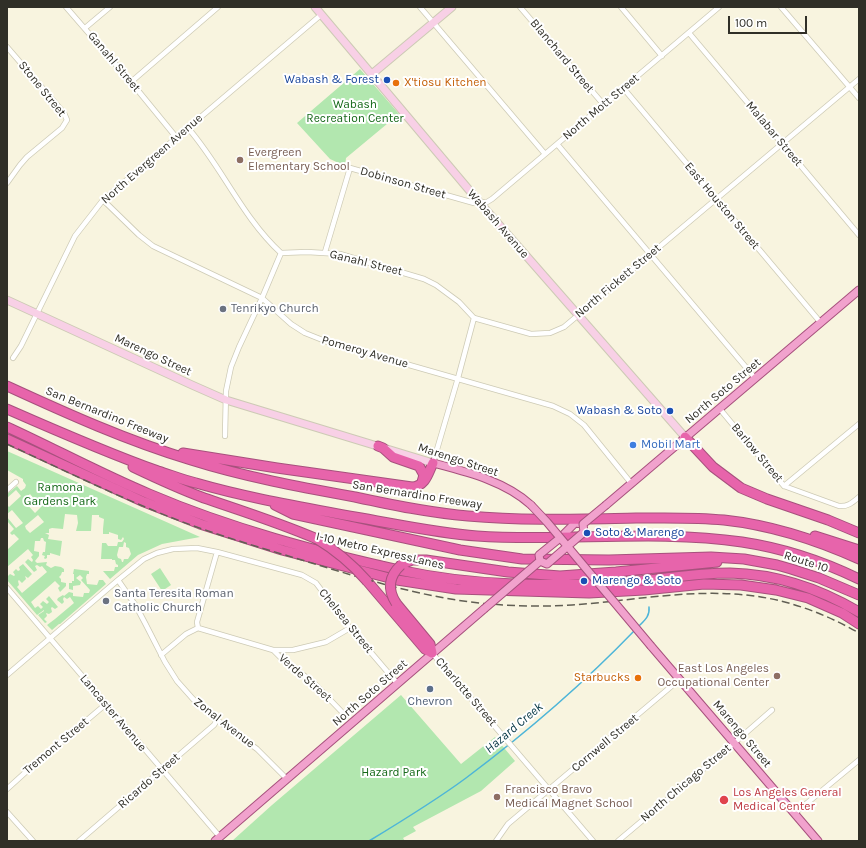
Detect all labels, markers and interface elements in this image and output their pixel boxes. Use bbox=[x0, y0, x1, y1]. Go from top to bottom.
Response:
scale bar bbox=[730, 8, 809, 34]
street label: Blanchard Street bbox=[527, 16, 597, 96]
text: 100 m bbox=[735, 16, 767, 30]
street label: Ganahl Street bbox=[85, 29, 143, 95]
street label: Stone Street bbox=[15, 58, 69, 120]
street label: North Mott Street bbox=[560, 71, 642, 143]
place label: Wabash & Forest bbox=[284, 73, 379, 87]
marker: Wabash & Forest bbox=[382, 75, 392, 85]
place label: X'tiosu Kitchen bbox=[404, 76, 487, 90]
marker: X'tiosu Kitchen bbox=[391, 78, 401, 88]
park label: Wabash Recreation Center bbox=[306, 98, 404, 126]
street label: Malabar Street bbox=[743, 99, 805, 169]
street label: North Evergreen Avenue bbox=[98, 111, 206, 207]
place label: Evergreen Elementary School bbox=[248, 146, 350, 174]
marker: Evergreen Elementary School bbox=[235, 155, 245, 165]
street label: East Houston Street bbox=[681, 160, 763, 252]
street label: Dobinson Street bbox=[359, 164, 447, 202]
street label: Wabash Avenue bbox=[464, 187, 532, 261]
street label: North Fickett Street bbox=[572, 241, 664, 321]
street label: Ganahl Street bbox=[328, 247, 404, 279]
place label: Tenrikyo Church bbox=[231, 302, 319, 316]
marker: Tenrikyo Church bbox=[218, 304, 228, 314]
street label: Marengo Street bbox=[112, 331, 194, 379]
street label: Pomeroy Avenue bbox=[320, 333, 410, 371]
street label: North Soto Street bbox=[682, 355, 764, 427]
street label: San Bernardino Freeway bbox=[43, 384, 171, 446]
place label: Wabash & Soto bbox=[576, 404, 662, 418]
marker: Wabash & Soto bbox=[665, 406, 675, 416]
street label: Barlow Street bbox=[728, 420, 786, 486]
place label: Mobil Mart bbox=[641, 438, 700, 452]
street label: Marengo Street bbox=[416, 440, 500, 480]
marker: Mobil Mart bbox=[628, 440, 638, 450]
street label: San Bernardino Freeway bbox=[351, 478, 483, 512]
park label: Ramona Gardens Park bbox=[24, 481, 96, 509]
place label: Soto & Marengo bbox=[595, 526, 684, 540]
marker: Soto & Marengo bbox=[582, 528, 592, 538]
street label: I-10 Metro ExpressLanes bbox=[315, 529, 445, 573]
street label: Route 10 bbox=[782, 548, 830, 576]
place label: Marengo & Soto bbox=[592, 574, 681, 588]
marker: Marengo & Soto bbox=[579, 576, 589, 586]
street label: Chelsea Street bbox=[316, 586, 376, 656]
place label: Santa Teresita Roman Catholic Church bbox=[114, 587, 234, 615]
marker: Santa Teresita Roman Catholic Church bbox=[101, 596, 111, 606]
street label: Verde Street bbox=[275, 651, 335, 705]
street label: Charlotte Street bbox=[432, 655, 500, 729]
street label: North Soto Street bbox=[330, 657, 410, 729]
place label: East Los Angeles Occupational Center bbox=[658, 662, 769, 690]
place label: Starbucks bbox=[574, 671, 630, 685]
marker: East Los Angeles Occupational Center bbox=[772, 671, 782, 681]
street label: Lancaster Avenue bbox=[77, 672, 149, 754]
marker: Starbucks bbox=[633, 673, 643, 683]
marker: Chevron bbox=[425, 684, 435, 694]
street label: Zonal Avenue bbox=[191, 695, 257, 751]
place label: Chevron bbox=[408, 695, 452, 709]
street label: Marengo Street bbox=[710, 697, 774, 771]
water label: Hazard Creek bbox=[482, 699, 546, 757]
street label: Cornwell Street bbox=[569, 711, 641, 775]
street label: Tremont Street bbox=[20, 714, 92, 778]
street label: North Chicago Street bbox=[638, 741, 734, 825]
street label: Ricardo Street bbox=[115, 750, 183, 812]
park label: Hazard Park bbox=[361, 766, 427, 780]
place label: Francisco Bravo Medical Magnet School bbox=[505, 783, 632, 811]
place label: Los Angeles General Medical Center bbox=[733, 786, 842, 814]
marker: Francisco Bravo Medical Magnet School bbox=[492, 792, 502, 802]
marker: Los Angeles General Medical Center bbox=[718, 794, 730, 806]

